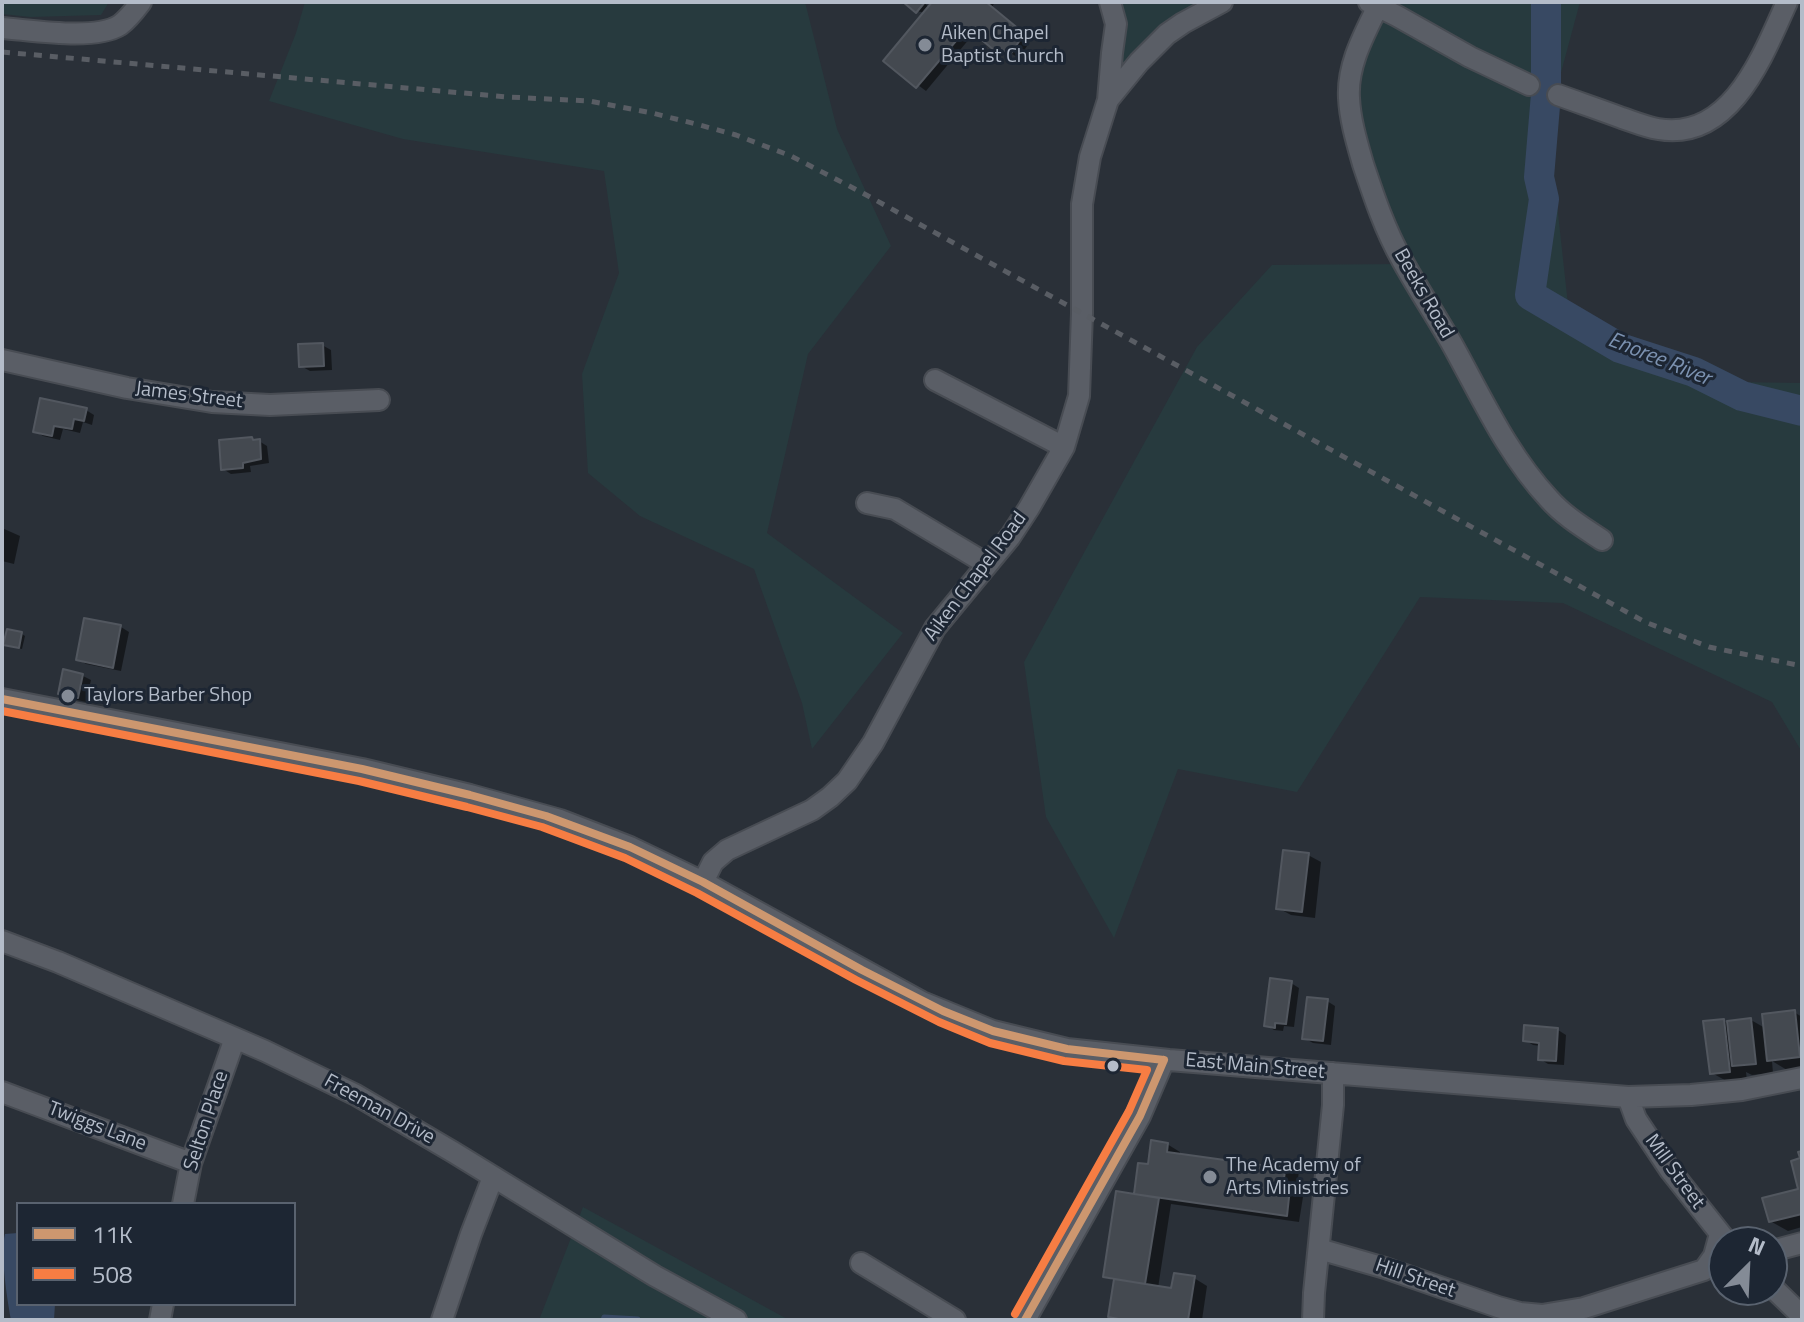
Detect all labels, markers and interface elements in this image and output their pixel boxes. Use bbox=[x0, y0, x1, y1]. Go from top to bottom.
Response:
place label: Aiken Chapel Baptist Church bbox=[941, 22, 1064, 69]
marker: Aiken Chapel Baptist Church bbox=[916, 36, 934, 54]
street label: Beeks Road bbox=[1388, 245, 1458, 343]
water label: Enoree River bbox=[1604, 327, 1714, 393]
street label: James Street bbox=[134, 378, 244, 414]
street label: Aiken Chapel Road bbox=[920, 508, 1032, 646]
place label: Taylors Barber Shop bbox=[84, 684, 252, 708]
marker: Taylors Barber Shop bbox=[59, 687, 77, 705]
street label: East Main Street bbox=[1184, 1049, 1326, 1085]
unlabelled marker bbox=[1105, 1058, 1121, 1074]
street label: Selton Place bbox=[180, 1068, 234, 1174]
street label: Freeman Drive bbox=[320, 1070, 438, 1150]
street label: Twiggs Lane bbox=[44, 1097, 150, 1157]
street label: Mill Street bbox=[1639, 1130, 1709, 1214]
place label: The Academy of Arts Ministries bbox=[1226, 1154, 1361, 1201]
marker: The Academy of Arts Ministries bbox=[1201, 1168, 1219, 1186]
legend bbox=[16, 1202, 296, 1306]
text: 11K bbox=[92, 1216, 133, 1252]
north arrow bbox=[1708, 1226, 1788, 1306]
text: N bbox=[1743, 1227, 1771, 1265]
street label: Hill Street bbox=[1372, 1254, 1458, 1304]
text: 508 bbox=[92, 1256, 132, 1292]

